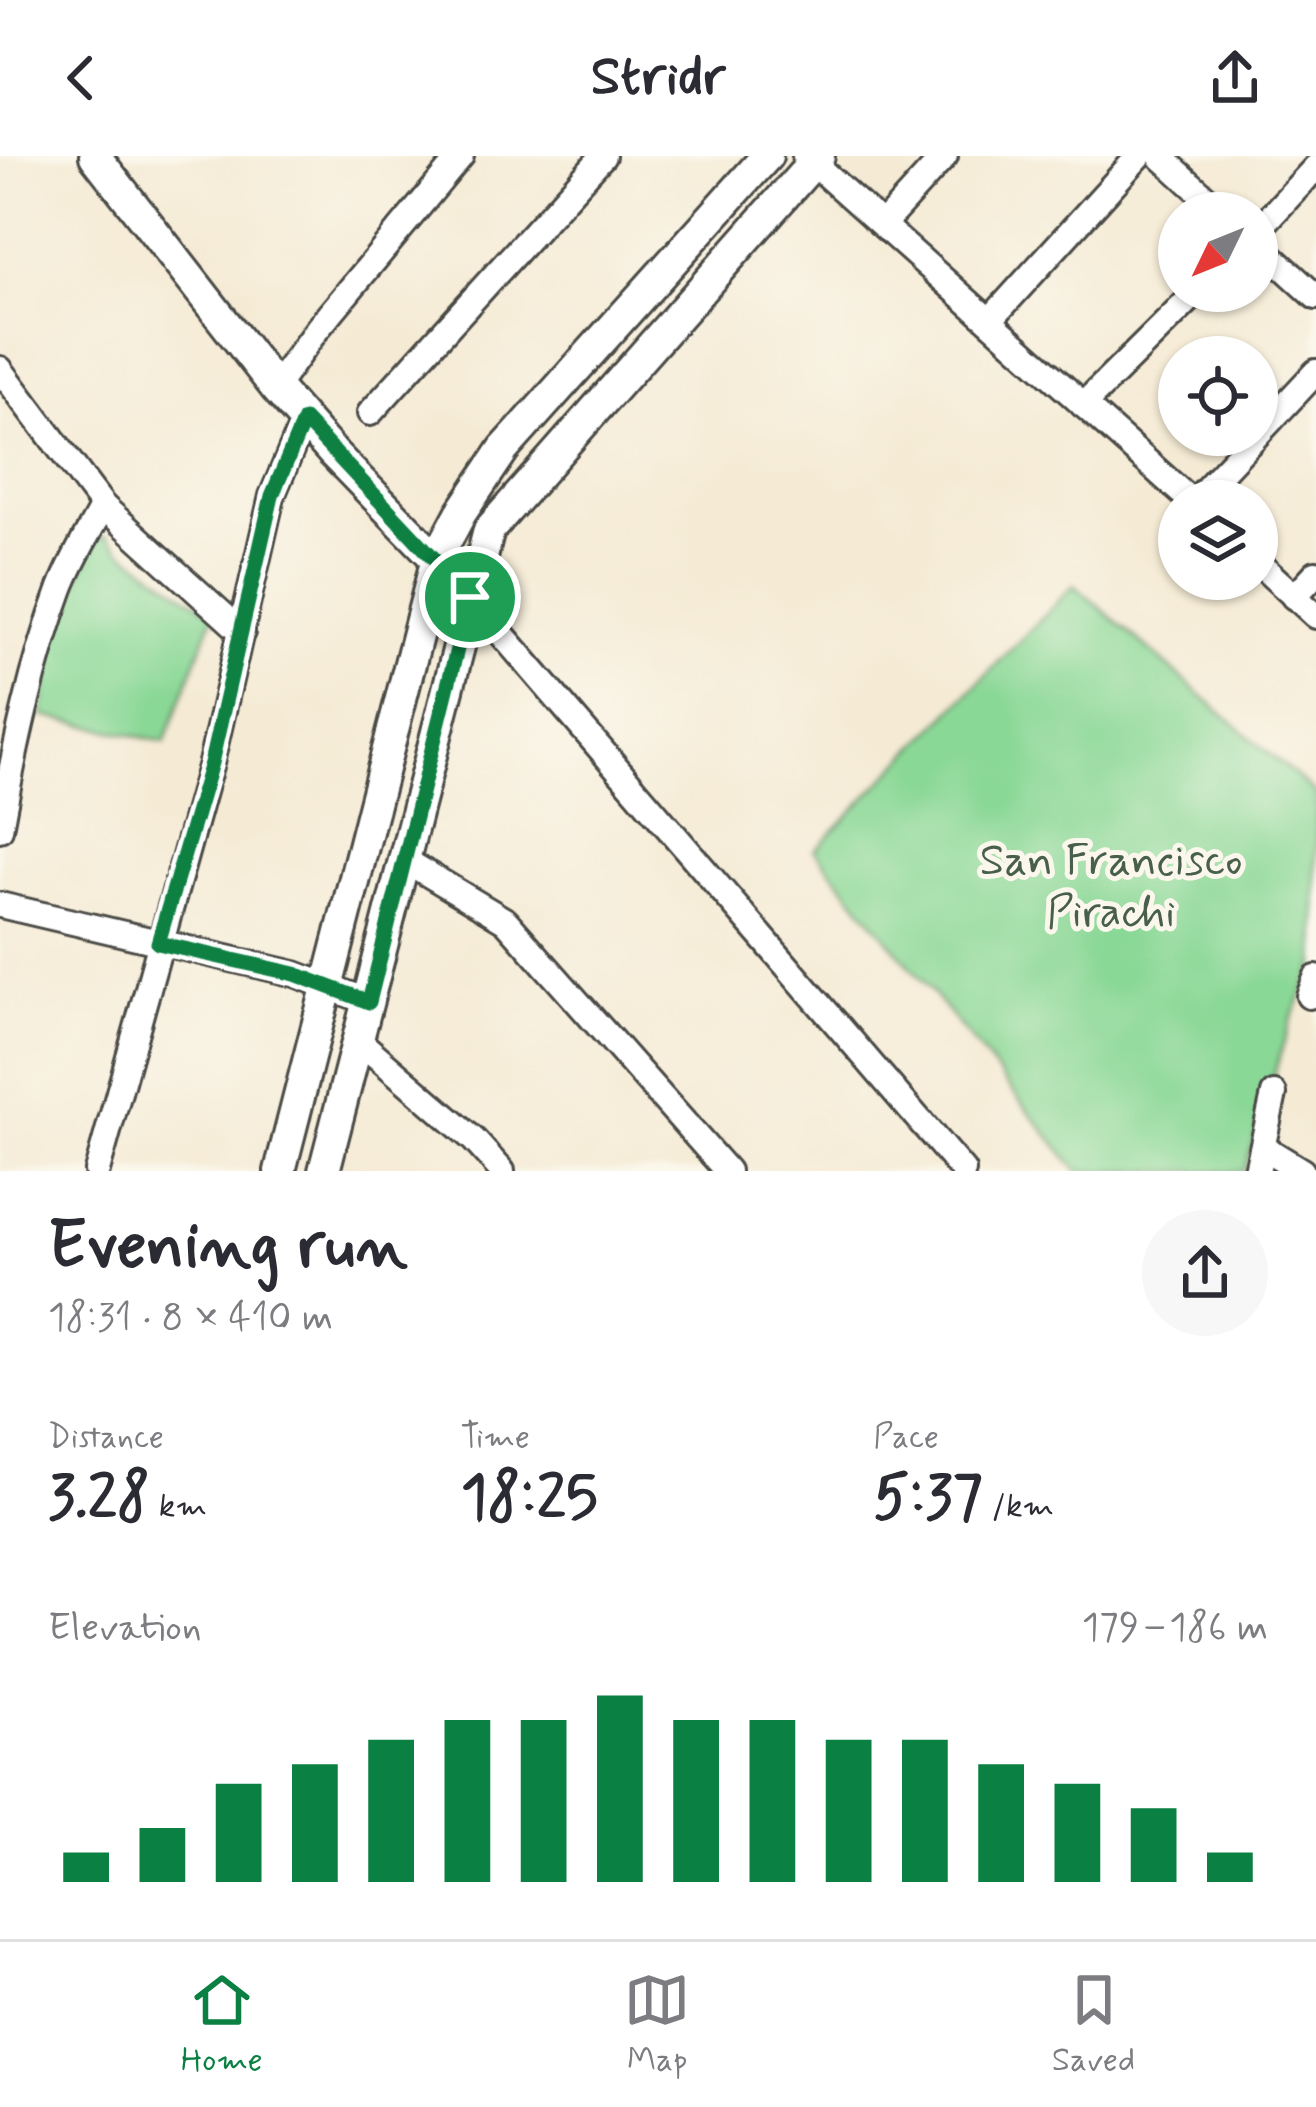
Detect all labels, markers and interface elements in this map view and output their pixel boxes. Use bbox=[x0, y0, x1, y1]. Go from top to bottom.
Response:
text: Stridr bbox=[591, 43, 725, 114]
icon: back bbox=[48, 45, 114, 111]
icon: share bbox=[1202, 45, 1268, 111]
north arrow bbox=[1158, 192, 1278, 312]
map controls bbox=[1158, 192, 1278, 600]
button: locate bbox=[1158, 336, 1278, 456]
button: layers bbox=[1158, 480, 1278, 600]
pin bbox=[419, 546, 521, 648]
icon: arrive bbox=[437, 564, 503, 630]
park label: San Francisco Pirachi bbox=[979, 832, 1243, 943]
text: Evening run bbox=[48, 1205, 408, 1291]
button: share bbox=[1142, 1210, 1268, 1336]
text: 18:31 · 8 × 410 m bbox=[48, 1293, 333, 1344]
text: Distance bbox=[48, 1416, 164, 1460]
text: Time bbox=[461, 1416, 530, 1460]
text: Pace bbox=[873, 1416, 939, 1460]
text: 3.28 bbox=[48, 1460, 150, 1539]
text: 18:25 bbox=[461, 1460, 598, 1539]
text: 5:37 bbox=[873, 1460, 983, 1539]
text: km bbox=[150, 1485, 207, 1529]
text: /km bbox=[983, 1485, 1054, 1529]
text: Elevation bbox=[48, 1603, 202, 1654]
text: 179–186 m bbox=[1082, 1603, 1268, 1654]
tab: Home bbox=[181, 1967, 263, 2083]
tab: Map bbox=[624, 1967, 690, 2083]
tab: Saved bbox=[1052, 1967, 1135, 2083]

